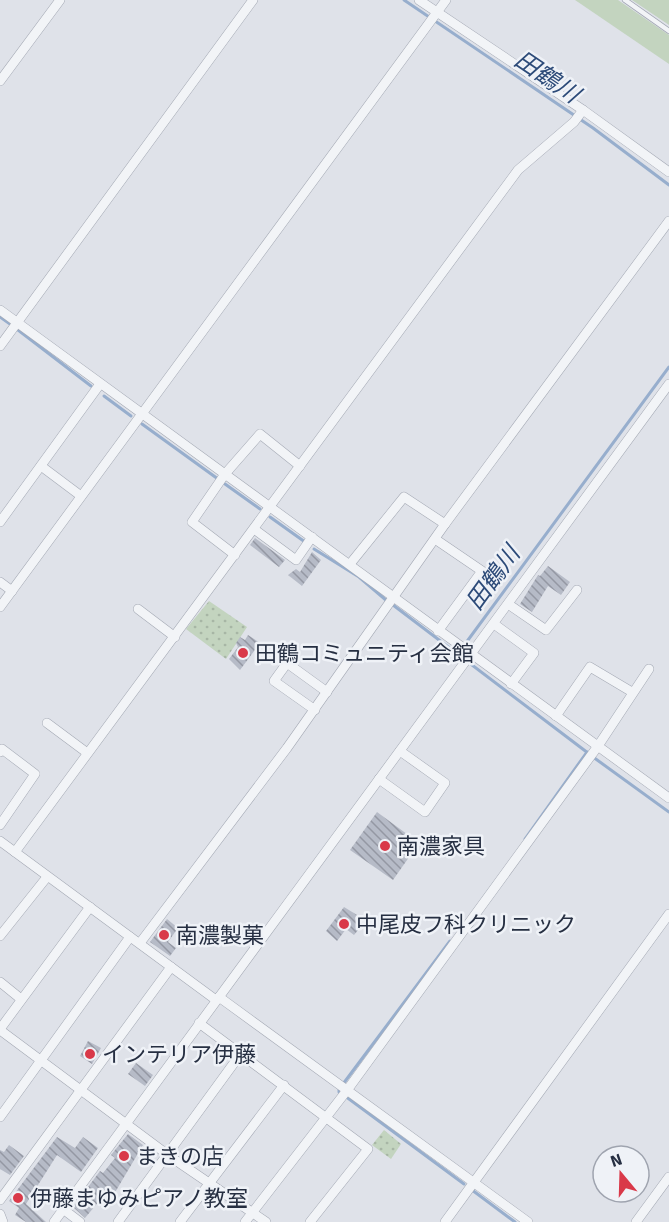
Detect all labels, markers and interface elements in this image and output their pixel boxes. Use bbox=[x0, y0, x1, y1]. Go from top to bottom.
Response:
water label: 田鶴川 bbox=[509, 44, 588, 111]
water label: 田鶴川 bbox=[460, 538, 528, 616]
place label: 田鶴コミュニティ会館 bbox=[255, 640, 474, 667]
marker: 田鶴コミュニティ会館 bbox=[236, 646, 250, 660]
place label: 南濃家具 bbox=[397, 833, 485, 860]
marker: 南濃家具 bbox=[378, 839, 392, 853]
place label: 中尾皮フ科クリニック bbox=[356, 911, 576, 938]
marker: 中尾皮フ科クリニック bbox=[337, 917, 351, 931]
place label: 南濃製菓 bbox=[176, 922, 264, 949]
marker: 南濃製菓 bbox=[157, 928, 171, 942]
place label: インテリア伊藤 bbox=[102, 1041, 256, 1068]
marker: インテリア伊藤 bbox=[83, 1047, 97, 1061]
place label: まきの店 bbox=[136, 1143, 224, 1170]
north arrow bbox=[591, 1144, 651, 1204]
marker: まきの店 bbox=[117, 1149, 131, 1163]
text: N bbox=[608, 1149, 625, 1172]
place label: 伊藤まゆみピアノ教室 bbox=[30, 1185, 248, 1212]
marker: 伊藤まゆみピアノ教室 bbox=[11, 1191, 25, 1205]

